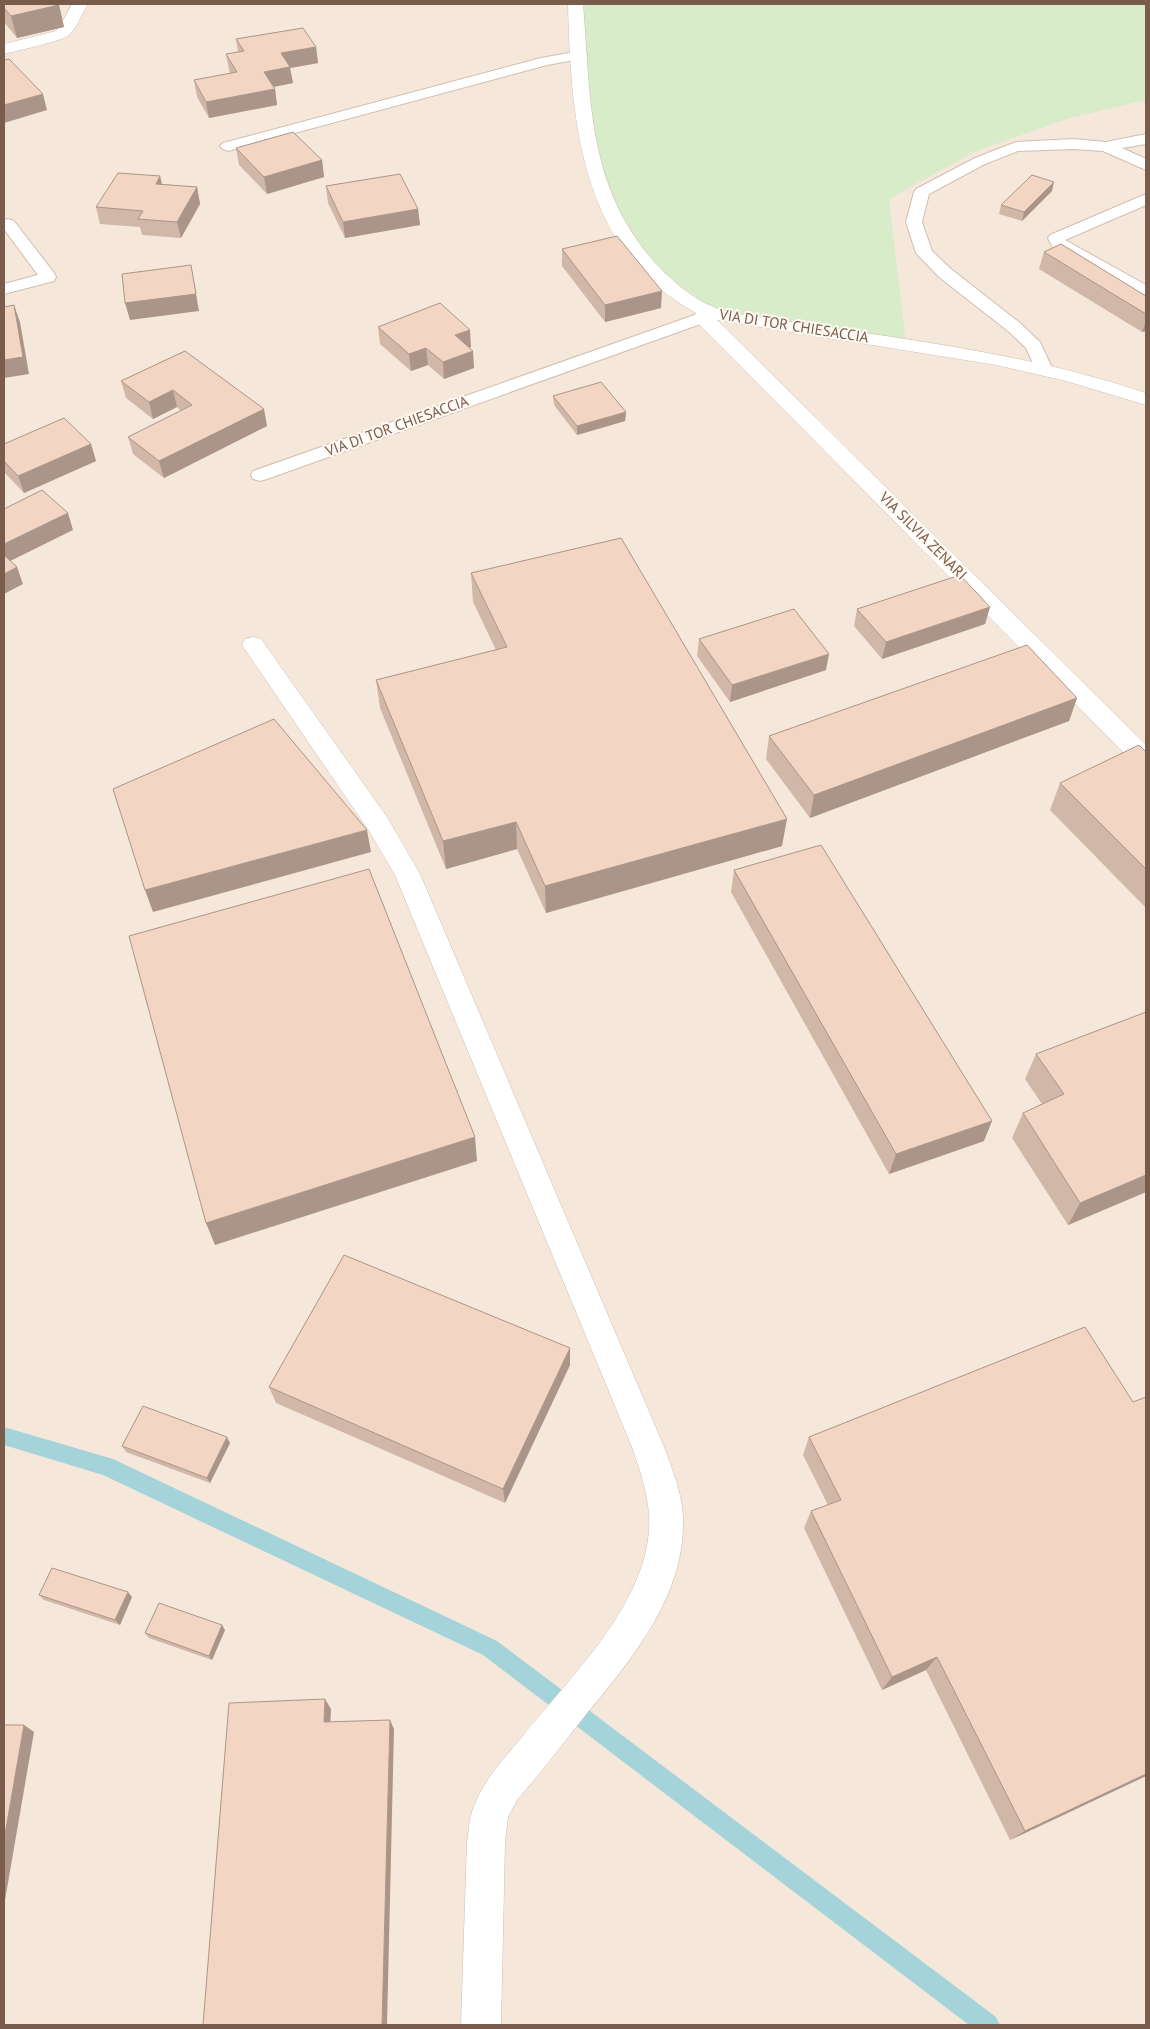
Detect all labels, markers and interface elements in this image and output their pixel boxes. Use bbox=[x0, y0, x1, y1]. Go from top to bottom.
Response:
street label: VIA DI TOR CHIESACCIA bbox=[717, 304, 870, 347]
street label: VIA DI TOR CHIESACCIA bbox=[322, 391, 471, 461]
street label: VIA SILVIA ZENARI bbox=[875, 487, 971, 584]

